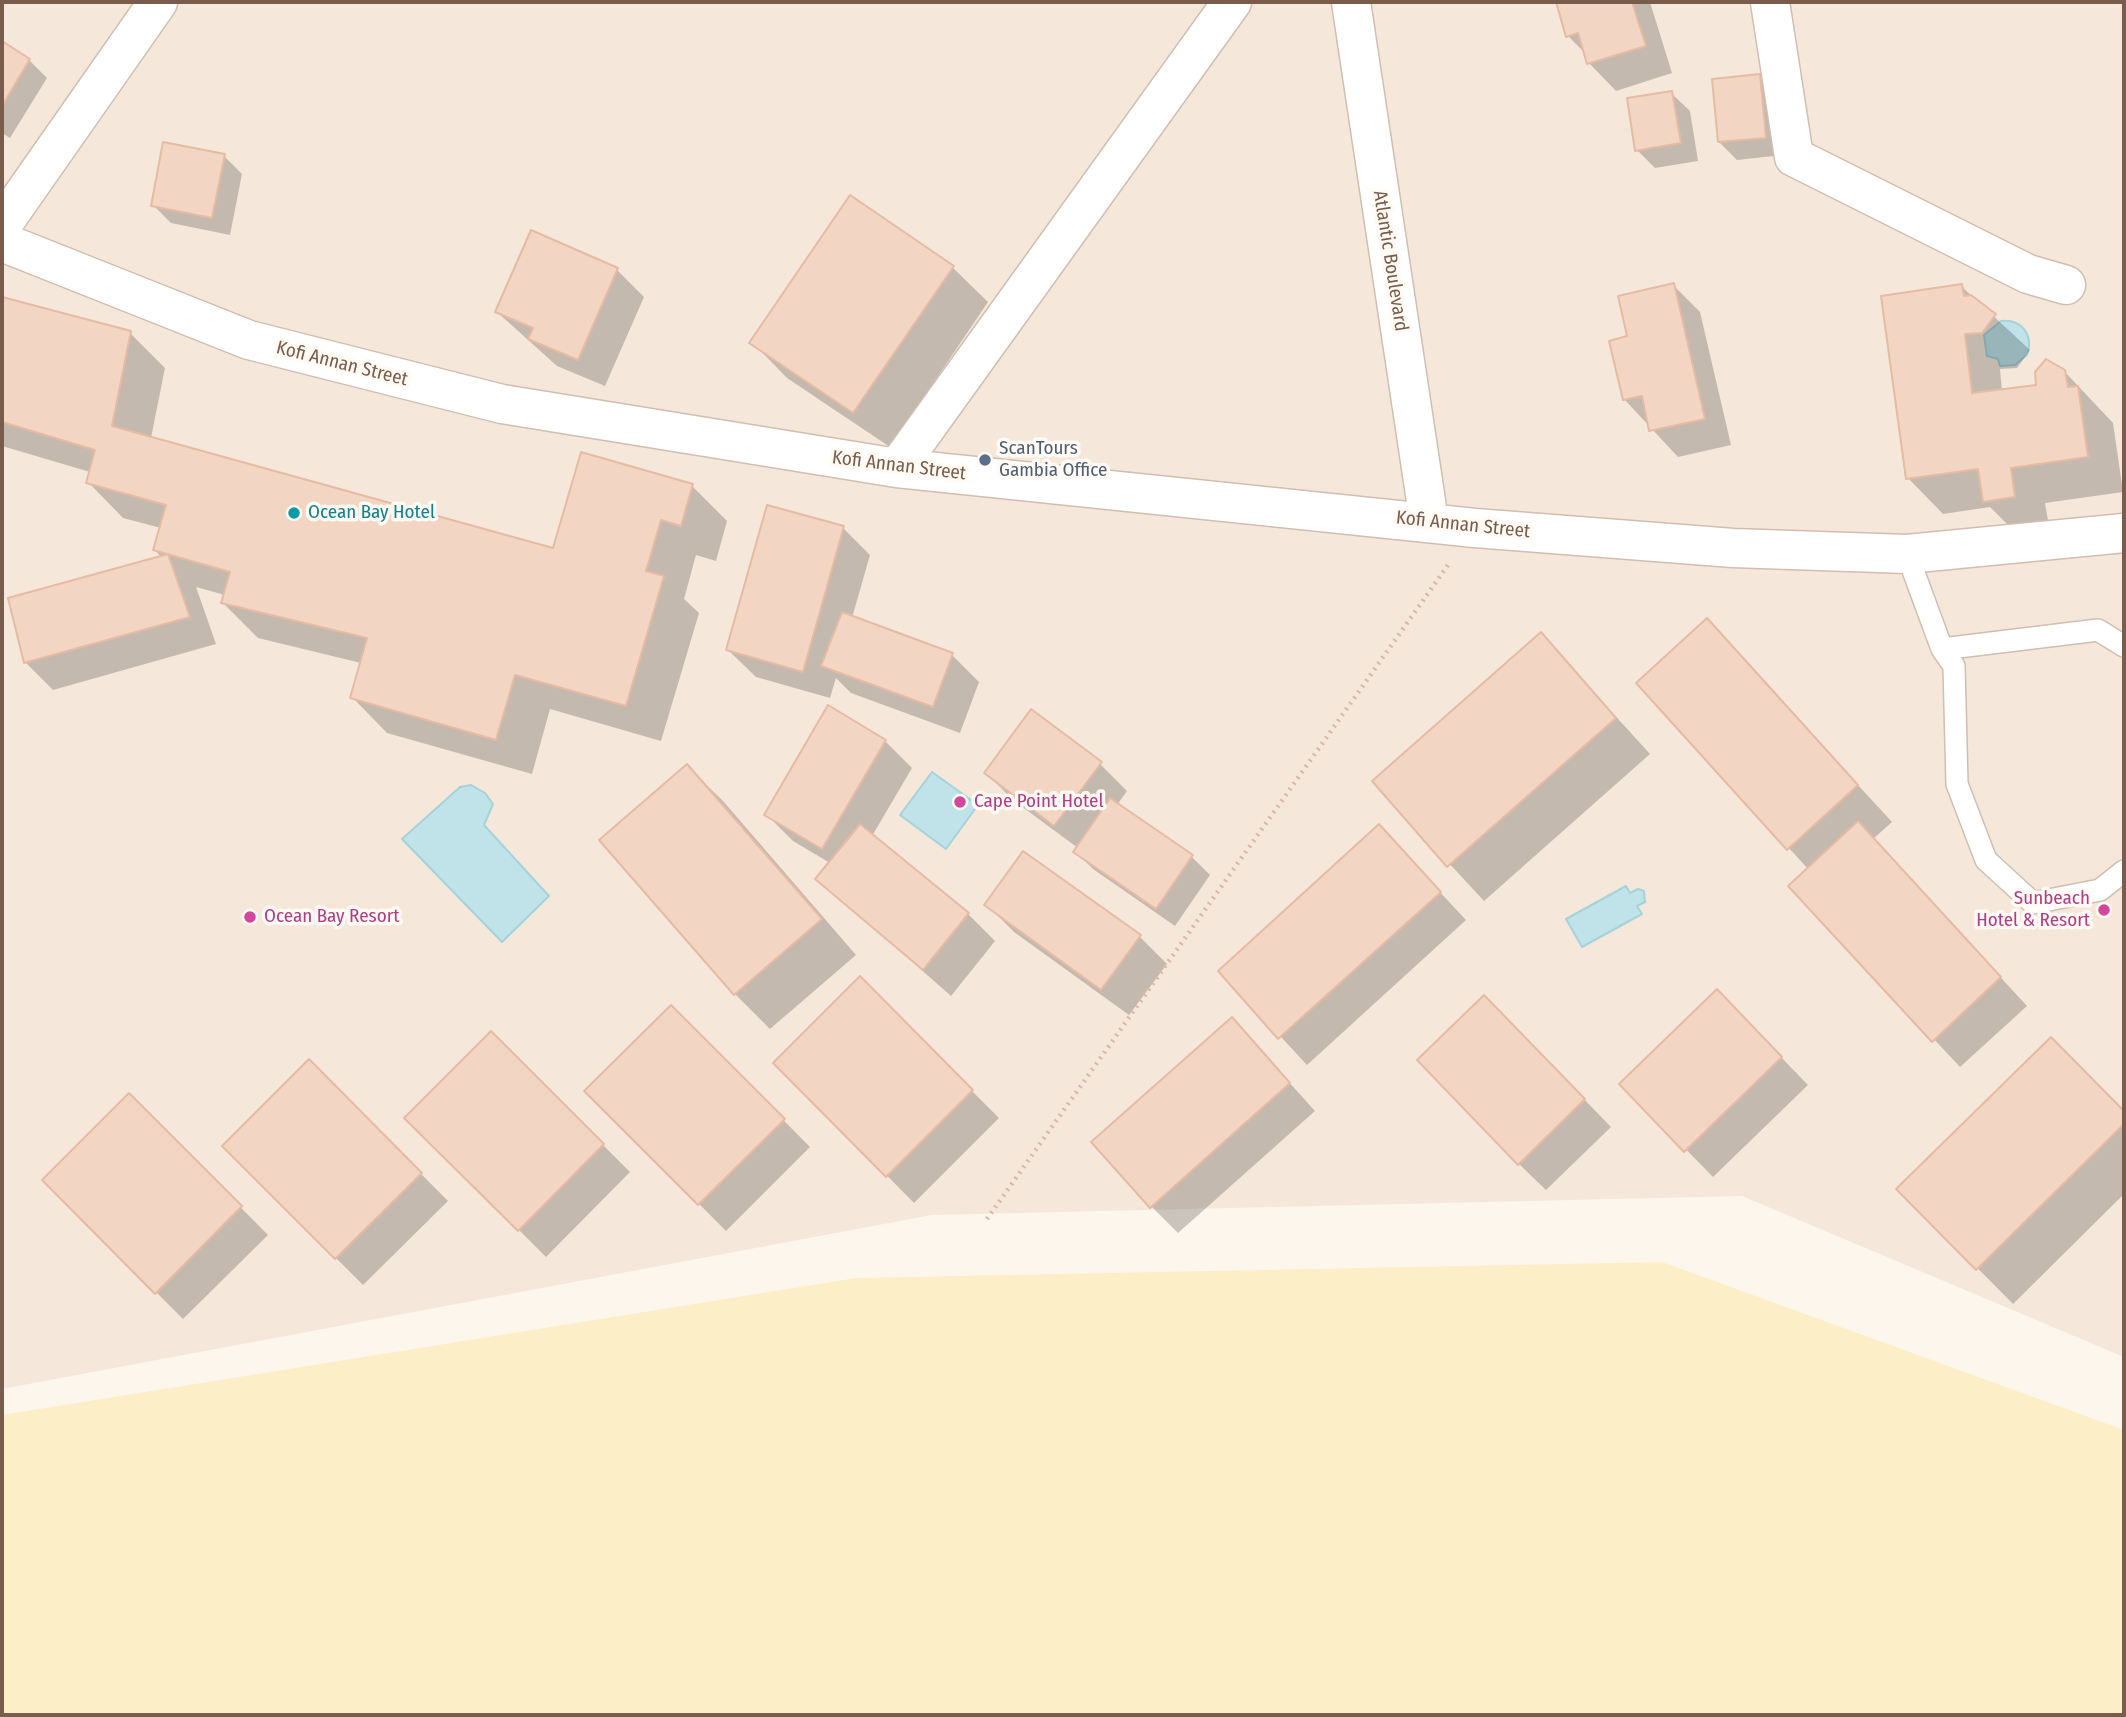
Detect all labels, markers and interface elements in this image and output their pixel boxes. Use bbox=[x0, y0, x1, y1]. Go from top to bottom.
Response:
street label: Atlantic Boulevard bbox=[1368, 189, 1412, 333]
street label: Kofi Annan Street bbox=[274, 337, 410, 391]
place label: ScanTours Gambia Office bbox=[999, 438, 1107, 482]
street label: Kofi Annan Street bbox=[831, 446, 967, 486]
marker: ScanTours Gambia Office bbox=[977, 452, 993, 468]
place label: Ocean Bay Hotel bbox=[308, 502, 435, 524]
marker: Ocean Bay Hotel bbox=[286, 505, 302, 521]
street label: Kofi Annan Street bbox=[1395, 507, 1531, 543]
place label: Cape Point Hotel bbox=[974, 791, 1103, 813]
marker: Cape Point Hotel bbox=[952, 794, 968, 810]
place label: Sunbeach Hotel & Resort bbox=[1976, 888, 2090, 932]
marker: Sunbeach Hotel & Resort bbox=[2096, 902, 2112, 918]
place label: Ocean Bay Resort bbox=[264, 906, 399, 928]
marker: Ocean Bay Resort bbox=[242, 909, 258, 925]

